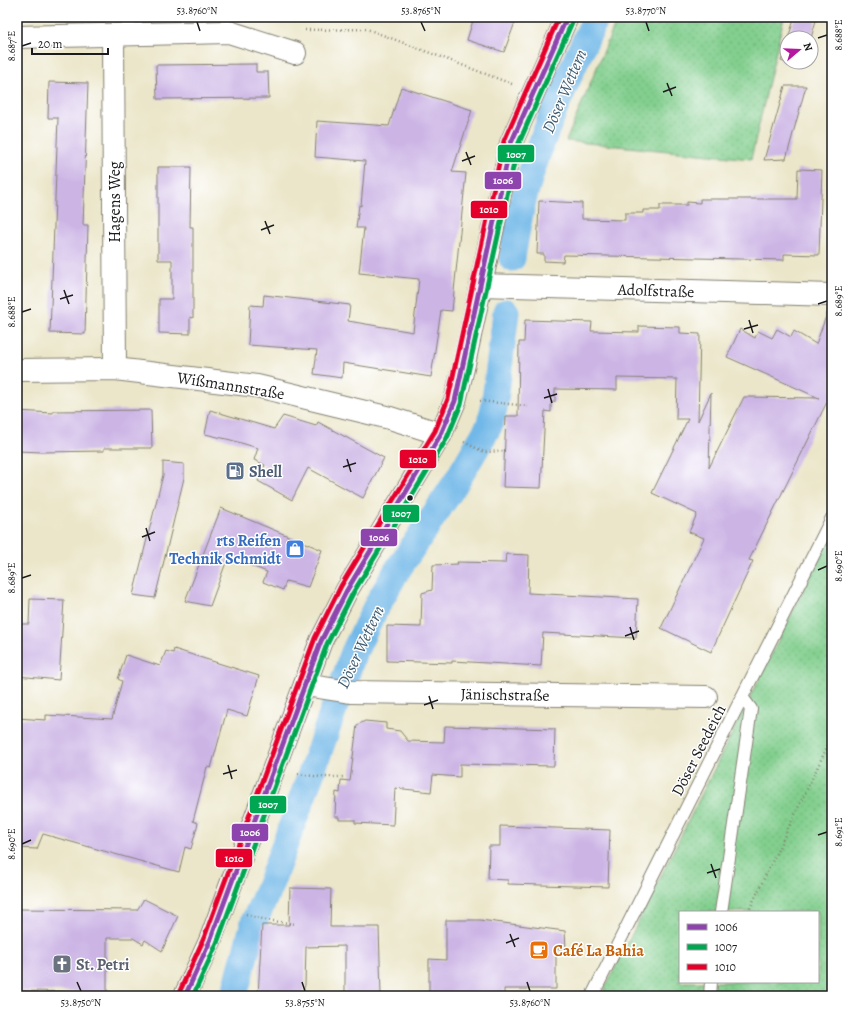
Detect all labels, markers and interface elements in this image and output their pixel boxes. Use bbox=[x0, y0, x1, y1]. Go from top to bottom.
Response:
text: 53.8760°N bbox=[177, 4, 217, 17]
text: 53.8765°N bbox=[401, 4, 441, 17]
text: 53.8770°N bbox=[626, 4, 666, 17]
text: 8.688°E bbox=[832, 19, 845, 51]
scale bar bbox=[32, 30, 108, 56]
north arrow bbox=[779, 30, 819, 70]
text: 8.687°E bbox=[5, 31, 18, 61]
text: 20 m bbox=[38, 36, 62, 52]
text: N bbox=[800, 41, 816, 53]
water label: Döser Wettern bbox=[536, 46, 592, 137]
line badge: 1007 bbox=[497, 144, 535, 163]
text: 1007 bbox=[506, 147, 526, 162]
street label: Hagens Weg bbox=[104, 161, 126, 243]
line badge: 1006 bbox=[484, 171, 522, 190]
text: 1006 bbox=[493, 173, 513, 188]
line badge: 1010 bbox=[470, 200, 508, 219]
text: 1010 bbox=[480, 202, 499, 217]
street label: Adolfstraße bbox=[616, 279, 695, 303]
text: 8.689°E bbox=[832, 285, 845, 316]
text: 8.688°E bbox=[5, 296, 18, 328]
street label: Wißmannstraße bbox=[175, 366, 286, 405]
line badge: 1010 bbox=[399, 449, 437, 469]
text: 1010 bbox=[409, 452, 428, 467]
fuel station icon: Shell bbox=[224, 460, 246, 482]
place label: Shell bbox=[249, 461, 283, 483]
unlabelled marker bbox=[405, 493, 415, 503]
line badge: 1007 bbox=[382, 504, 420, 523]
text: 1007 bbox=[391, 506, 411, 521]
line badge: 1006 bbox=[360, 528, 398, 547]
place label: rts Reifen Technik Schmidt bbox=[169, 530, 282, 570]
text: 1006 bbox=[369, 530, 389, 545]
shop icon: rts Reifen Technik Schmidt bbox=[284, 538, 306, 560]
text: 8.690°E bbox=[832, 550, 845, 582]
text: 8.689°E bbox=[5, 562, 18, 593]
water label: Döser Wettern bbox=[331, 602, 390, 692]
street label: Jänischstraße bbox=[460, 683, 550, 707]
street label: Döser Seedeich bbox=[666, 700, 732, 800]
line badge: 1007 bbox=[249, 795, 287, 814]
text: 1007 bbox=[258, 797, 278, 812]
text: 8.691°E bbox=[832, 817, 845, 847]
line badge: 1006 bbox=[231, 823, 269, 842]
text: 1006 bbox=[240, 825, 260, 840]
text: 8.690°E bbox=[5, 828, 18, 860]
line badge: 1010 bbox=[215, 848, 253, 868]
text: 1010 bbox=[225, 851, 244, 866]
legend bbox=[679, 911, 819, 983]
text: 1006 bbox=[715, 919, 738, 935]
cafe icon: Café La Bahia bbox=[528, 939, 550, 961]
text: 1007 bbox=[715, 939, 738, 955]
place label: Café La Bahia bbox=[553, 940, 644, 962]
church icon: St. Petri bbox=[51, 953, 73, 975]
place label: St. Petri bbox=[76, 954, 130, 976]
text: 1010 bbox=[715, 959, 736, 975]
text: 53.8750°N bbox=[61, 996, 101, 1009]
text: 53.8755°N bbox=[285, 996, 325, 1009]
text: 53.8760°N bbox=[510, 996, 550, 1009]

